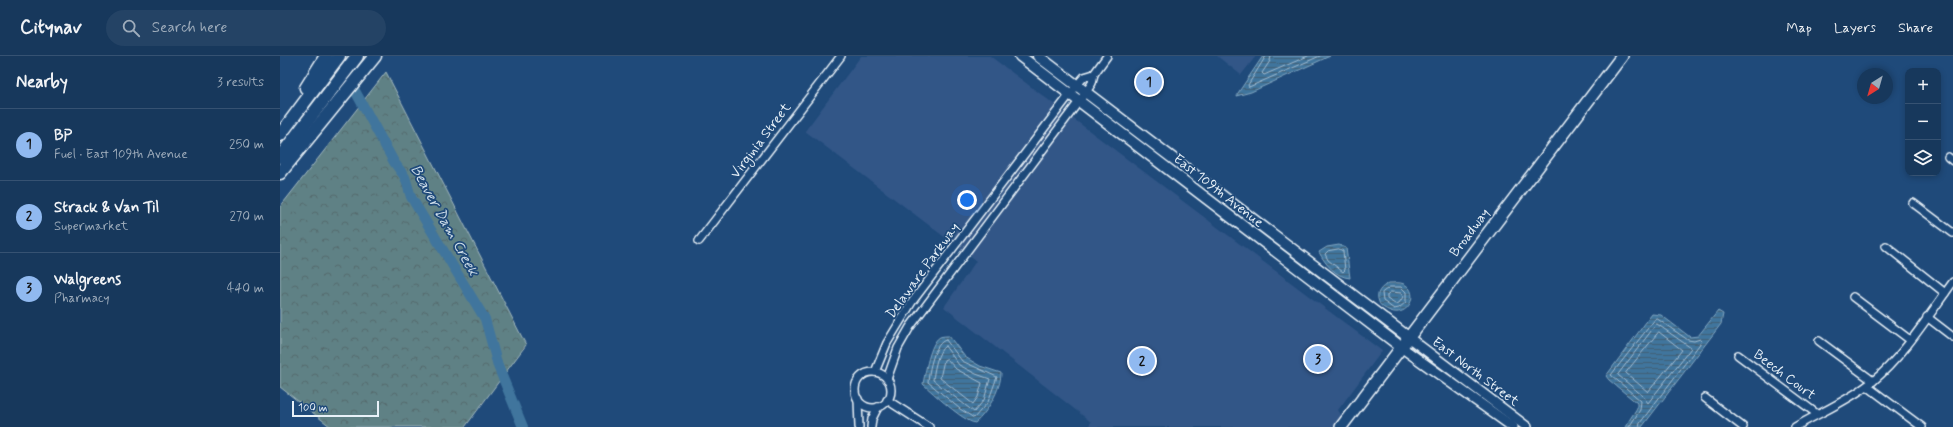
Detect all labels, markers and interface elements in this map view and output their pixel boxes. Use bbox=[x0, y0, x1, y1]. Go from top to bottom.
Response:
search box bbox=[106, 10, 386, 46]
text: Citynav bbox=[20, 15, 82, 40]
icon: search bbox=[120, 17, 142, 39]
text: Search here bbox=[152, 18, 227, 38]
text: Map bbox=[1786, 19, 1812, 37]
text: Layers bbox=[1834, 19, 1876, 37]
text: Share bbox=[1898, 19, 1933, 37]
pin: 1 bbox=[1136, 67, 1162, 97]
north arrow bbox=[1857, 68, 1893, 104]
map controls bbox=[1905, 68, 1941, 176]
button: + bbox=[1905, 68, 1941, 104]
text: Nearby bbox=[16, 71, 68, 93]
text: 3 results bbox=[217, 74, 264, 91]
street label: Virginia Street bbox=[726, 99, 796, 183]
button: − bbox=[1905, 104, 1941, 140]
text: BP bbox=[54, 126, 72, 146]
text: 1 bbox=[26, 136, 32, 153]
text: 250 m bbox=[229, 136, 264, 153]
button: layers bbox=[1905, 140, 1941, 176]
text: Fuel · East 109th Avenue bbox=[54, 146, 188, 163]
street label: East 109th Avenue bbox=[1170, 150, 1267, 232]
water label: Beaver Dam Creek bbox=[405, 161, 483, 280]
your location bbox=[957, 190, 977, 210]
text: Strack & Van Til bbox=[54, 198, 159, 218]
street label: Broadway bbox=[1446, 205, 1494, 260]
text: 2 bbox=[26, 208, 32, 225]
text: 270 m bbox=[229, 208, 264, 225]
text: Supermarket bbox=[54, 218, 128, 235]
street label: Delaware Parkway bbox=[882, 219, 964, 322]
text: Walgreens bbox=[54, 270, 121, 290]
text: 3 bbox=[26, 280, 32, 297]
text: 440 m bbox=[227, 280, 264, 297]
text: Pharmacy bbox=[54, 290, 110, 307]
street label: East North Street bbox=[1428, 333, 1523, 411]
pin: 3 bbox=[1305, 344, 1331, 374]
pin: 2 bbox=[1129, 346, 1155, 376]
street label: Beech Court bbox=[1750, 346, 1819, 404]
scale bar bbox=[292, 399, 379, 418]
text: 100 m bbox=[298, 401, 328, 415]

